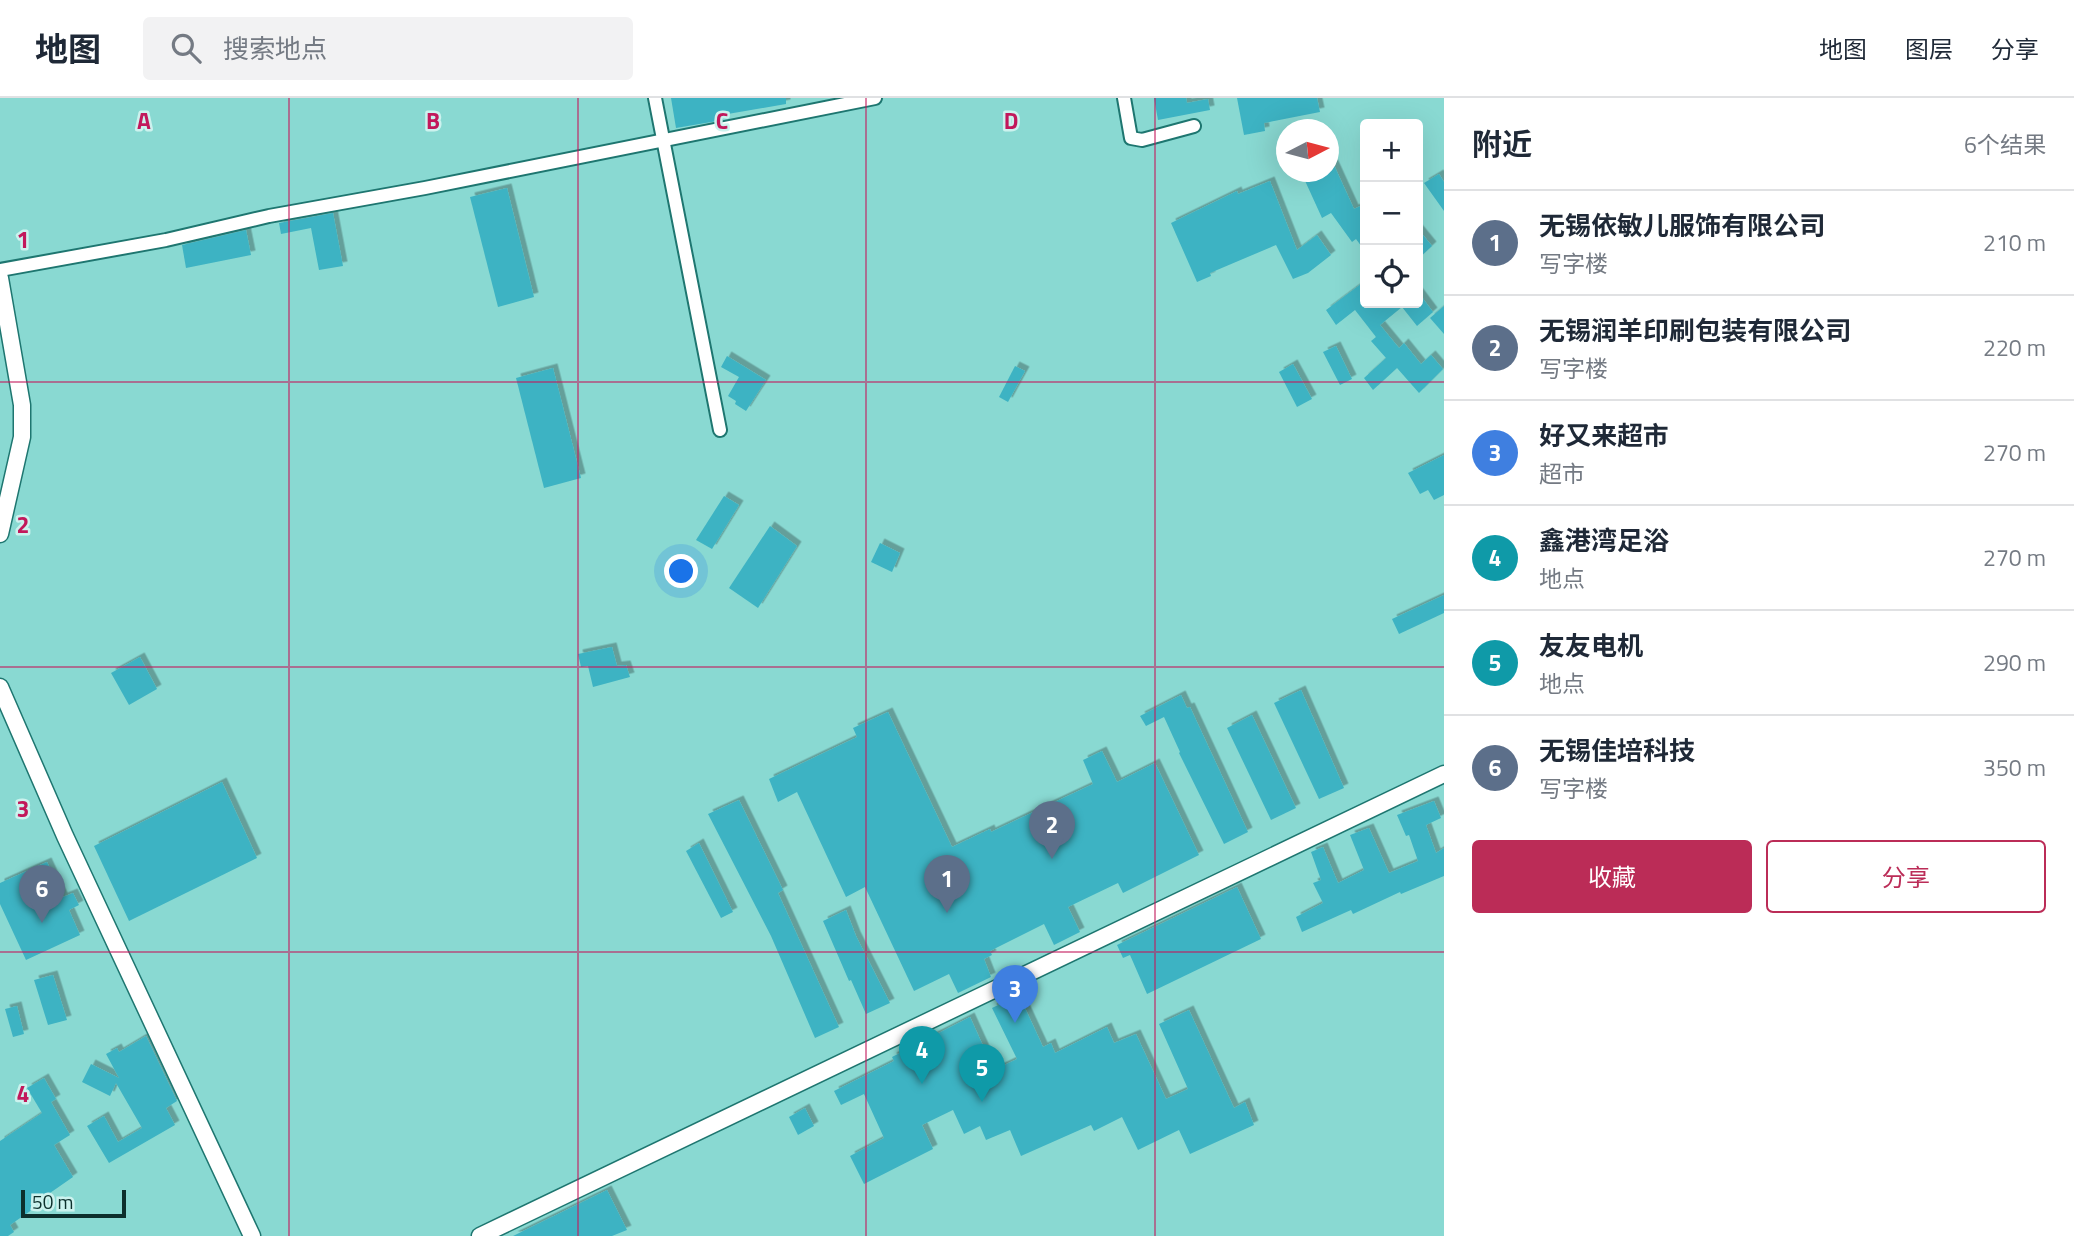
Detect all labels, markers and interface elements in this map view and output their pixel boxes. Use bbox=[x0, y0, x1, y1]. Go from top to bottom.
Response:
search box bbox=[143, 17, 633, 80]
text: 地图 bbox=[35, 24, 101, 74]
icon: search bbox=[167, 29, 205, 67]
text: 搜索地点 bbox=[223, 29, 327, 68]
text: 地图 bbox=[1819, 31, 1867, 67]
text: 图层 bbox=[1905, 31, 1953, 67]
text: 分享 bbox=[1991, 31, 2039, 67]
text: A bbox=[137, 103, 151, 138]
text: B bbox=[426, 103, 440, 138]
text: C bbox=[716, 103, 728, 138]
text: D bbox=[1004, 103, 1018, 138]
north arrow bbox=[1276, 119, 1339, 182]
map controls bbox=[1360, 119, 1423, 308]
button: + bbox=[1360, 119, 1423, 182]
text: 附近 bbox=[1472, 121, 1532, 167]
text: 6个结果 bbox=[1964, 127, 2046, 162]
button: − bbox=[1360, 182, 1423, 245]
text: 无锡依敏儿服饰有限公司 bbox=[1539, 206, 1825, 245]
text: 1 bbox=[17, 222, 29, 257]
text: 1 bbox=[1489, 225, 1501, 260]
text: 210 m bbox=[1983, 225, 2046, 260]
button: locate bbox=[1360, 245, 1423, 308]
text: 写字楼 bbox=[1539, 246, 1608, 281]
text: 无锡润羊印刷包装有限公司 bbox=[1539, 311, 1851, 350]
text: 2 bbox=[1489, 330, 1501, 365]
text: 220 m bbox=[1983, 330, 2046, 365]
text: 写字楼 bbox=[1539, 351, 1608, 386]
text: 好又来超市 bbox=[1539, 416, 1669, 455]
text: 3 bbox=[1489, 435, 1501, 470]
text: 270 m bbox=[1983, 435, 2046, 470]
text: 超市 bbox=[1539, 456, 1585, 491]
text: 2 bbox=[17, 507, 29, 542]
text: 鑫港湾足浴 bbox=[1539, 521, 1669, 560]
text: 4 bbox=[1489, 540, 1501, 575]
text: 270 m bbox=[1983, 540, 2046, 575]
your location bbox=[664, 554, 698, 588]
text: 地点 bbox=[1539, 561, 1585, 596]
text: 友友电机 bbox=[1539, 626, 1643, 665]
text: 5 bbox=[1489, 645, 1501, 680]
text: 290 m bbox=[1983, 645, 2046, 680]
text: 地点 bbox=[1539, 666, 1585, 701]
text: 无锡佳培科技 bbox=[1539, 731, 1695, 770]
text: 6 bbox=[1489, 750, 1501, 785]
text: 350 m bbox=[1983, 750, 2046, 785]
text: 写字楼 bbox=[1539, 771, 1608, 806]
text: 3 bbox=[17, 791, 29, 826]
pin: 2 bbox=[1029, 801, 1075, 859]
button: 收藏 bbox=[1472, 840, 1752, 913]
button: 分享 bbox=[1766, 840, 2046, 913]
pin: 1 bbox=[924, 855, 970, 913]
pin: 6 bbox=[19, 865, 65, 923]
pin: 3 bbox=[992, 965, 1038, 1023]
pin: 4 bbox=[899, 1026, 945, 1084]
pin: 5 bbox=[959, 1044, 1005, 1102]
text: 4 bbox=[17, 1076, 29, 1111]
scale bar bbox=[21, 1187, 126, 1219]
text: 50 m bbox=[32, 1187, 73, 1216]

